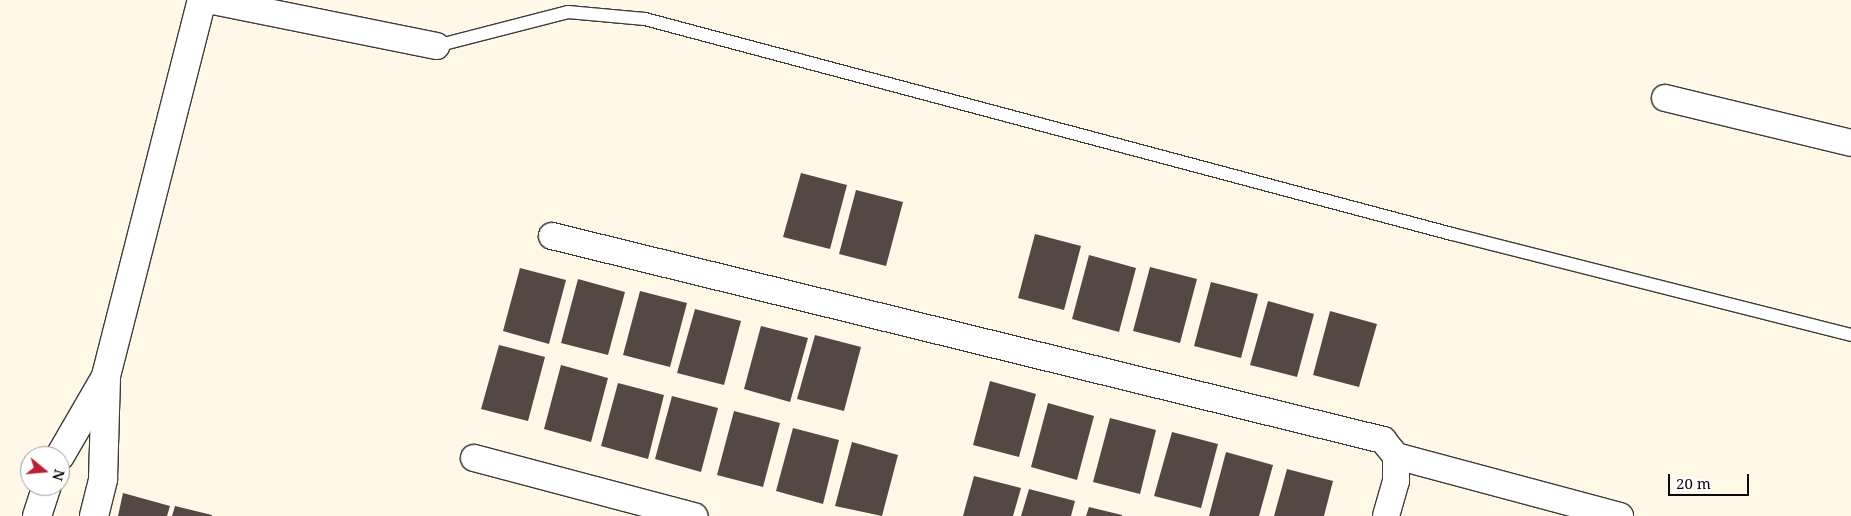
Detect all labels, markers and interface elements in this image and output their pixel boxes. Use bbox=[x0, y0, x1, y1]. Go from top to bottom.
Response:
north arrow bbox=[20, 446, 70, 496]
scale bar bbox=[1671, 464, 1752, 496]
text: N bbox=[48, 467, 70, 483]
text: 20 m bbox=[1676, 473, 1711, 493]

